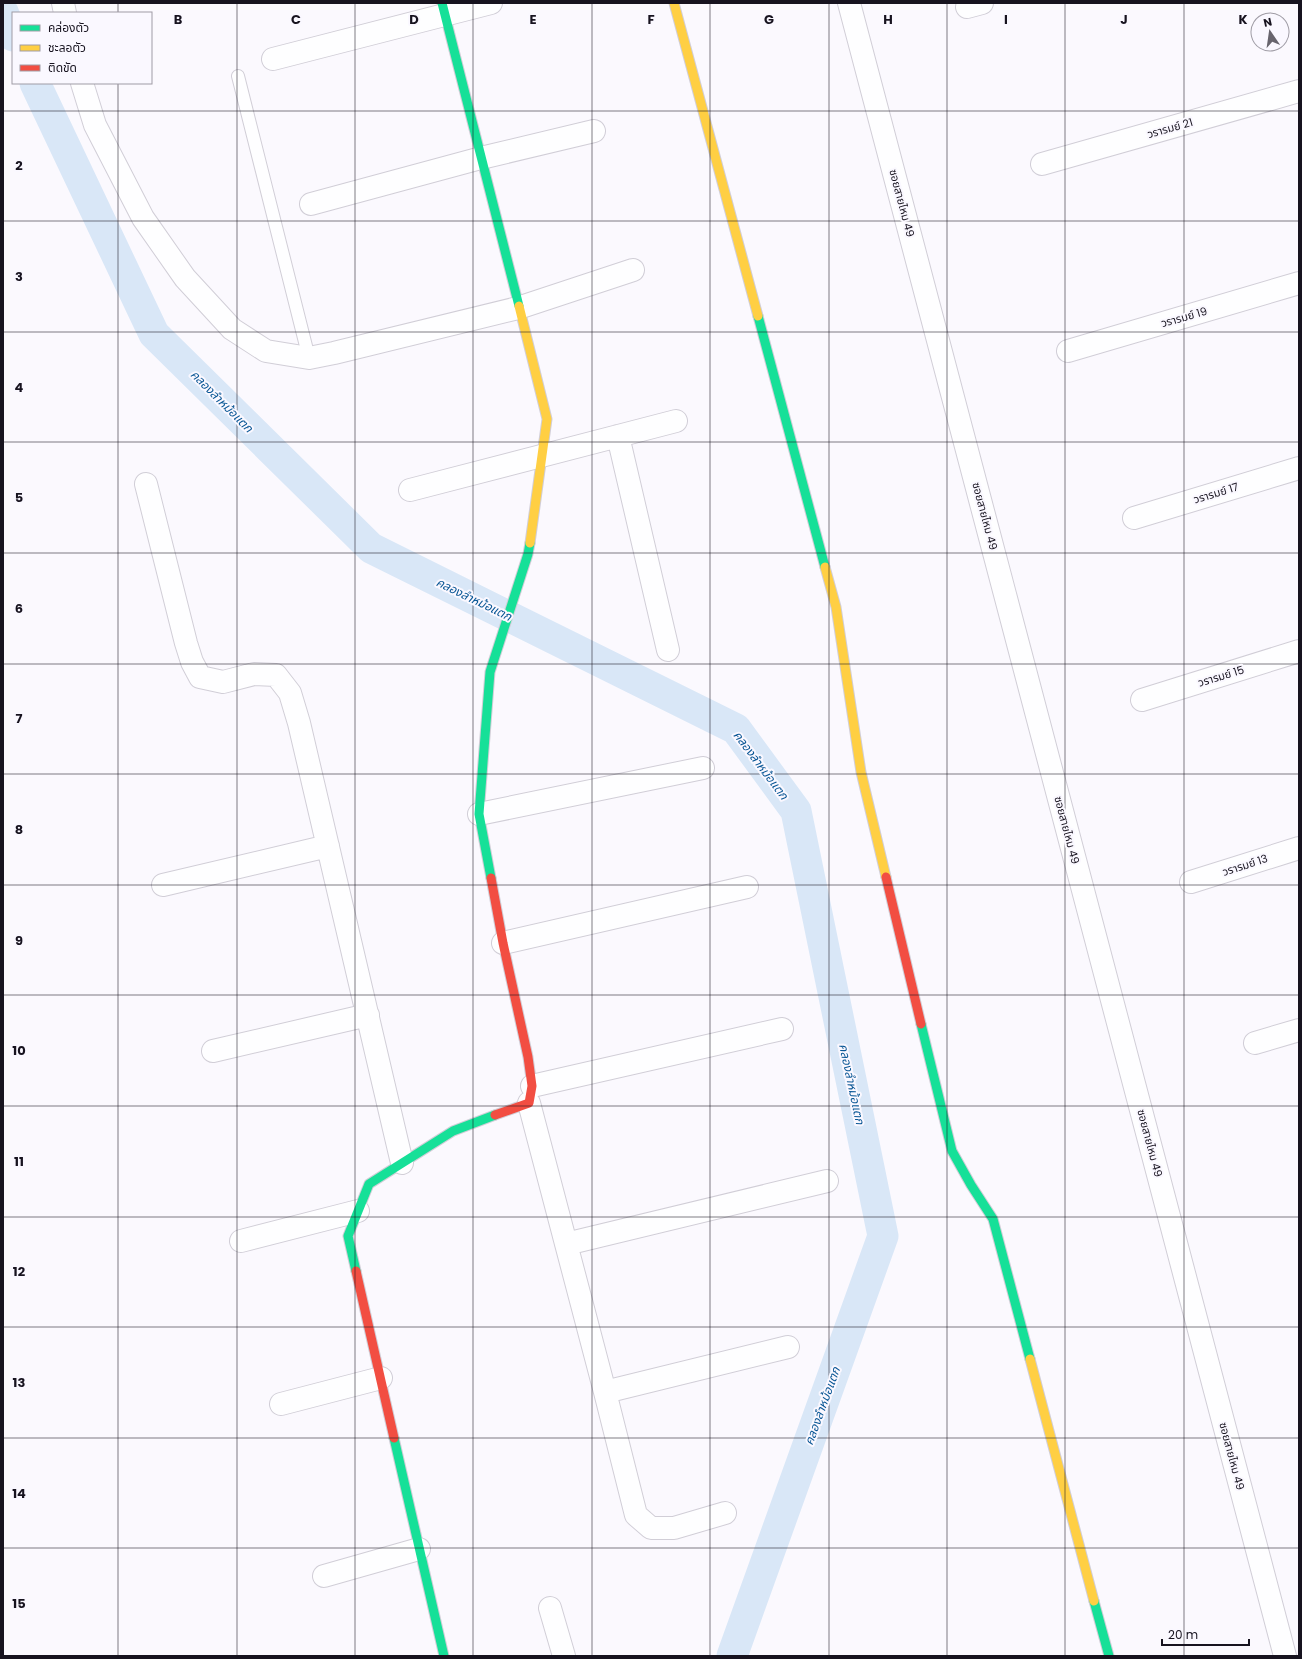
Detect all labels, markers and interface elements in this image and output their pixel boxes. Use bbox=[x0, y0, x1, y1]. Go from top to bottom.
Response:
text: B bbox=[174, 10, 183, 29]
text: C bbox=[291, 10, 301, 29]
text: D bbox=[409, 10, 419, 29]
text: E bbox=[529, 10, 537, 29]
text: F bbox=[647, 10, 655, 29]
text: G bbox=[764, 10, 774, 29]
text: H bbox=[883, 10, 893, 29]
text: I bbox=[1004, 10, 1008, 29]
text: J bbox=[1120, 10, 1128, 29]
text: K bbox=[1238, 10, 1248, 29]
legend bbox=[12, 12, 152, 84]
north arrow bbox=[1250, 12, 1290, 52]
text: N bbox=[1262, 14, 1274, 31]
text: คล่องตัว bbox=[48, 19, 89, 36]
text: ชะลอตัว bbox=[48, 39, 86, 56]
text: ติดขัด bbox=[48, 59, 77, 76]
street label: วรารมย์ 21 bbox=[1145, 114, 1195, 142]
text: 2 bbox=[15, 156, 23, 175]
street label: ซอยสายไหม 49 bbox=[885, 167, 919, 239]
text: 3 bbox=[15, 267, 23, 286]
street label: วรารมย์ 19 bbox=[1159, 303, 1209, 331]
water label: คลองลำหม้อแตก bbox=[187, 366, 258, 437]
text: 4 bbox=[15, 378, 24, 397]
street label: วรารมย์ 17 bbox=[1191, 479, 1241, 507]
street label: ซอยสายไหม 49 bbox=[968, 480, 1002, 552]
text: 5 bbox=[15, 488, 23, 507]
water label: คลองลำหม้อแตก bbox=[433, 573, 515, 625]
text: 6 bbox=[15, 599, 23, 618]
street label: วรารมย์ 15 bbox=[1196, 661, 1246, 691]
text: 7 bbox=[16, 709, 23, 728]
water label: คลองลำหม้อแตก bbox=[730, 727, 793, 804]
street label: ซอยสายไหม 49 bbox=[1050, 794, 1084, 866]
text: 8 bbox=[15, 820, 23, 839]
street label: วรารมย์ 13 bbox=[1220, 850, 1270, 880]
text: 9 bbox=[15, 931, 23, 950]
text: 10 bbox=[12, 1041, 26, 1060]
water label: คลองลำหม้อแตก bbox=[835, 1042, 869, 1127]
street label: ซอยสายไหม 49 bbox=[1133, 1107, 1167, 1179]
text: 11 bbox=[14, 1152, 24, 1171]
text: 12 bbox=[13, 1262, 26, 1281]
water label: คลองลำหม้อแตก bbox=[800, 1364, 844, 1447]
text: 13 bbox=[13, 1373, 26, 1392]
street label: ซอยสายไหม 49 bbox=[1215, 1420, 1249, 1492]
text: 14 bbox=[12, 1484, 26, 1503]
text: 15 bbox=[12, 1594, 26, 1613]
scale bar bbox=[1162, 1621, 1249, 1647]
text: 20 m bbox=[1168, 1626, 1198, 1643]

